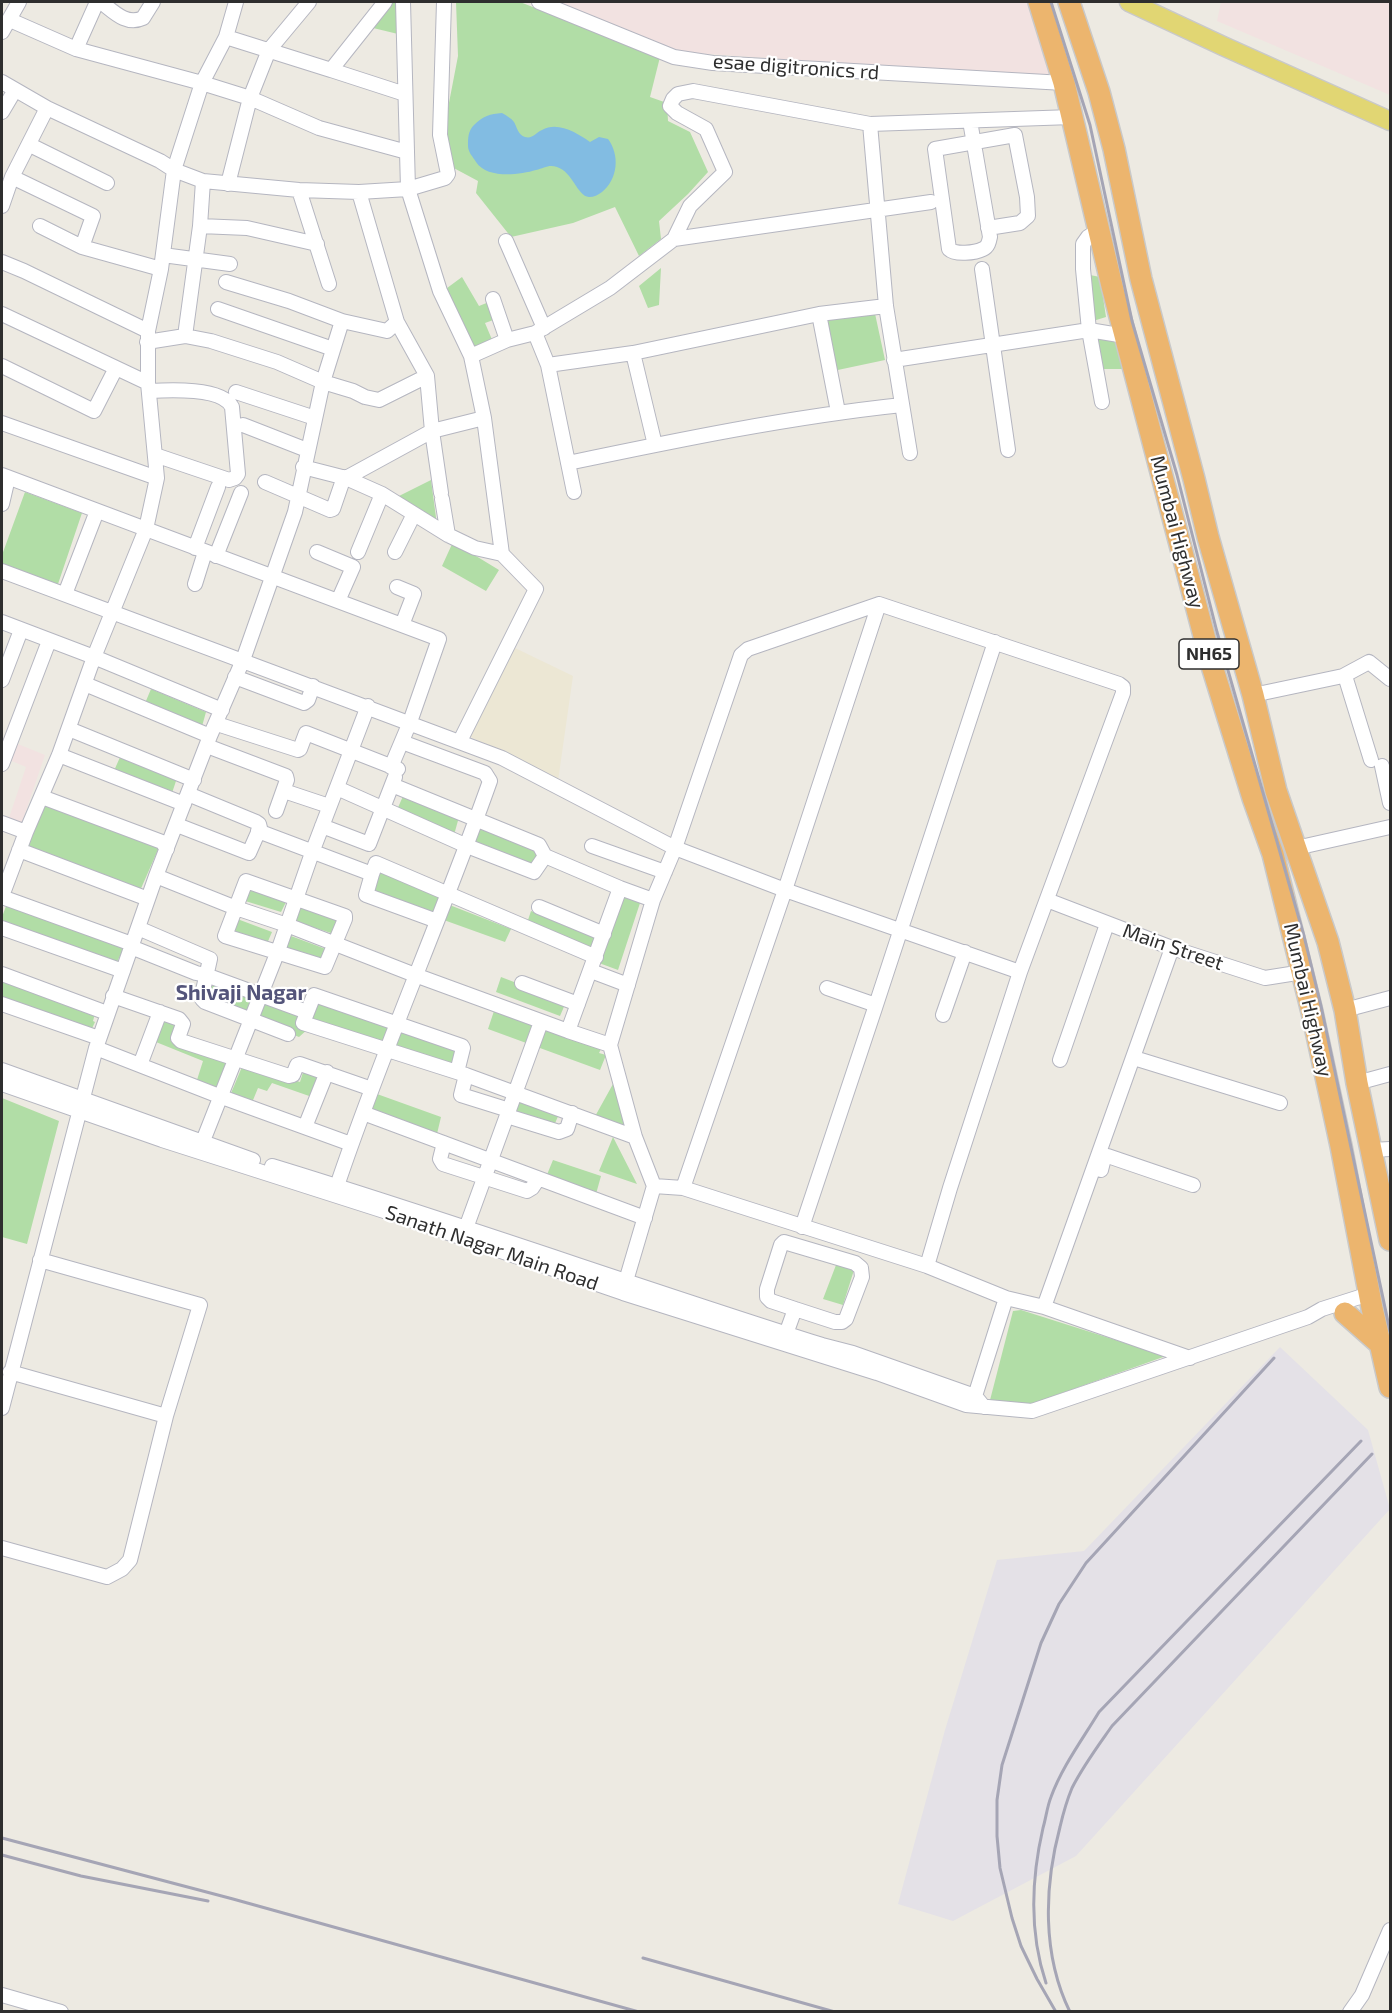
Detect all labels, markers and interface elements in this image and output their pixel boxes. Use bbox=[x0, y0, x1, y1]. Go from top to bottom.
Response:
street label: esae digitronics rd bbox=[712, 49, 880, 85]
street label: Mumbai Highway bbox=[1145, 453, 1209, 611]
road number: NH65 bbox=[1179, 639, 1239, 669]
street label: Main Street bbox=[1119, 919, 1227, 975]
street label: Mumbai Highway bbox=[1279, 921, 1337, 1079]
district label: Shivaji Nagar bbox=[176, 980, 306, 1006]
street label: Sanath Nagar Main Road bbox=[382, 1200, 602, 1296]

